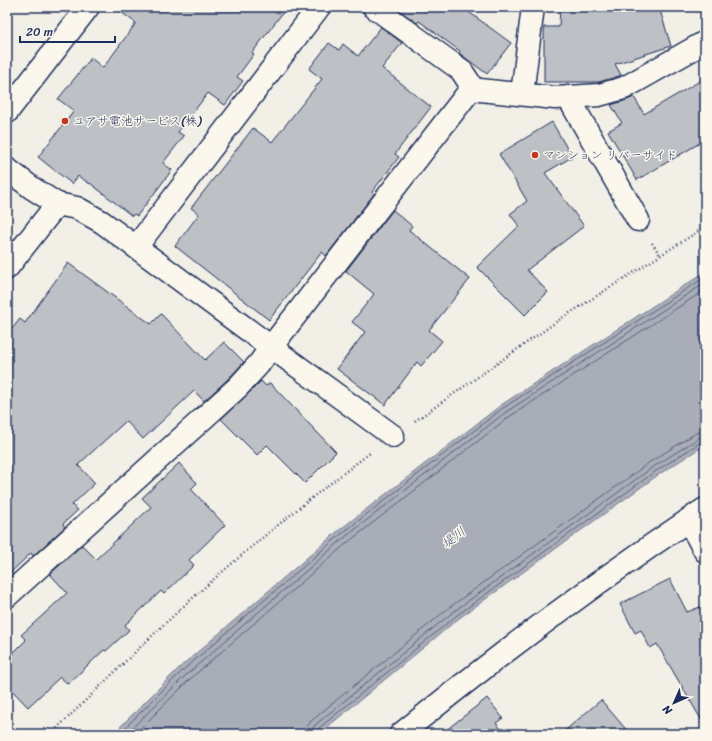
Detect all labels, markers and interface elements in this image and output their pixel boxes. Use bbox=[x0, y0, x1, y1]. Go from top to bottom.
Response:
scale bar bbox=[20, 18, 115, 44]
text: 20 m bbox=[26, 21, 53, 43]
place label: ユアサ電池サービス(株) bbox=[73, 110, 202, 132]
marker: ユアサ電池サービス(株) bbox=[60, 116, 70, 126]
place label: マンション リバーサイド bbox=[543, 144, 677, 166]
marker: マンション リバーサイド bbox=[530, 150, 540, 160]
water label: 堤川 bbox=[436, 520, 471, 555]
north arrow bbox=[654, 683, 694, 723]
text: N bbox=[658, 700, 677, 720]

